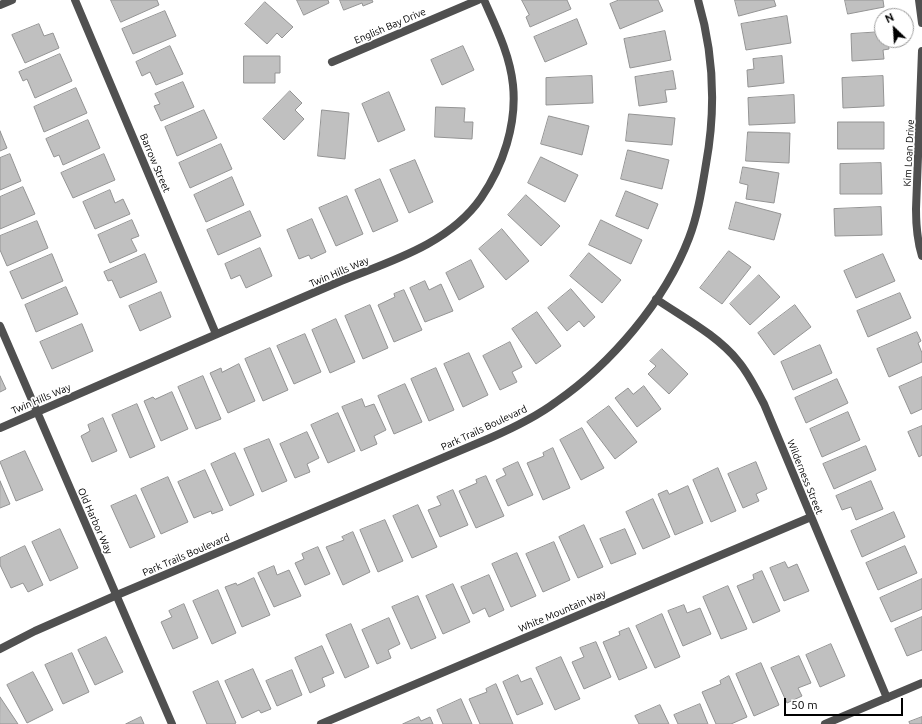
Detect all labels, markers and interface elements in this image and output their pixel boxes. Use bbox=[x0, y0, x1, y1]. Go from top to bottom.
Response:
street label: English Bay Drive bbox=[352, 5, 428, 47]
north arrow bbox=[874, 8, 914, 48]
text: N bbox=[883, 11, 896, 25]
street label: Kim Loan Drive bbox=[901, 119, 917, 187]
street label: Barrow Street bbox=[137, 132, 173, 194]
street label: Twin Hills Way bbox=[308, 254, 370, 290]
street label: Twin Hills Way bbox=[10, 381, 72, 417]
street label: Park Trails Boulevard bbox=[439, 403, 529, 453]
street label: Wilderness Street bbox=[784, 438, 826, 516]
street label: Old Harbor Way bbox=[75, 486, 115, 556]
street label: Park Trails Boulevard bbox=[141, 531, 231, 579]
street label: White Mountain Way bbox=[517, 587, 607, 635]
scale bar bbox=[786, 690, 905, 716]
text: 50 m bbox=[791, 698, 818, 711]

